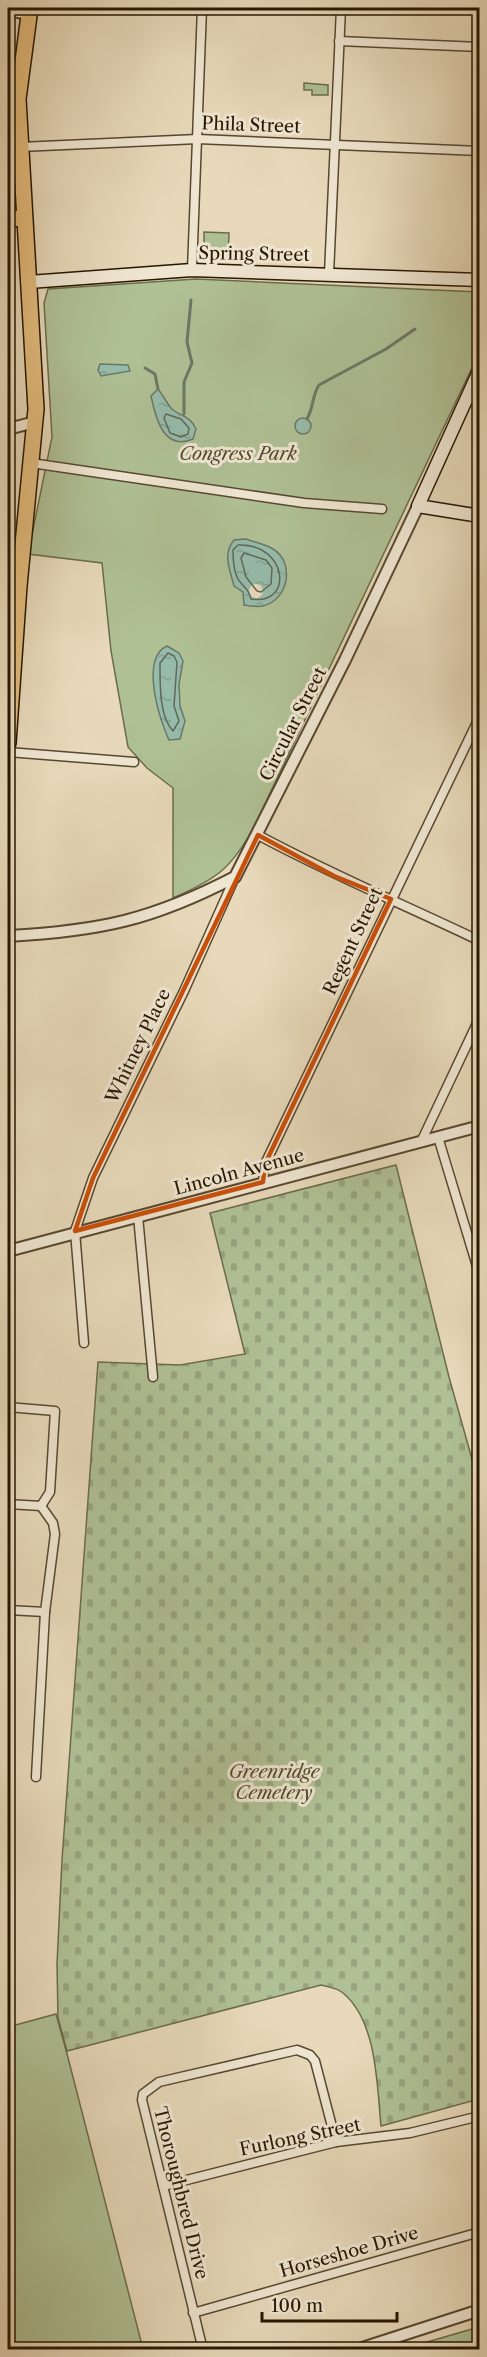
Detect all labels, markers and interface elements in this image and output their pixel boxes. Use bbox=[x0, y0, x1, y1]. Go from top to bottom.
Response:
street label: Phila Street bbox=[201, 112, 302, 138]
street label: Spring Street bbox=[198, 242, 311, 266]
park label: Congress Park bbox=[179, 443, 297, 465]
street label: Circular Street bbox=[255, 663, 331, 785]
street label: Regent Street bbox=[318, 883, 388, 998]
street label: Whitney Place bbox=[100, 985, 175, 1108]
street label: Lincoln Avenue bbox=[172, 1144, 306, 1200]
park label: Greenridge Cemetery bbox=[229, 1761, 321, 1804]
street label: Thoroughbred Drive bbox=[149, 2105, 213, 2281]
street label: Furlong Street bbox=[237, 2113, 363, 2161]
street label: Horseshoe Drive bbox=[277, 2222, 421, 2282]
scale bar bbox=[262, 2285, 397, 2323]
text: 100 m bbox=[271, 2295, 323, 2317]

